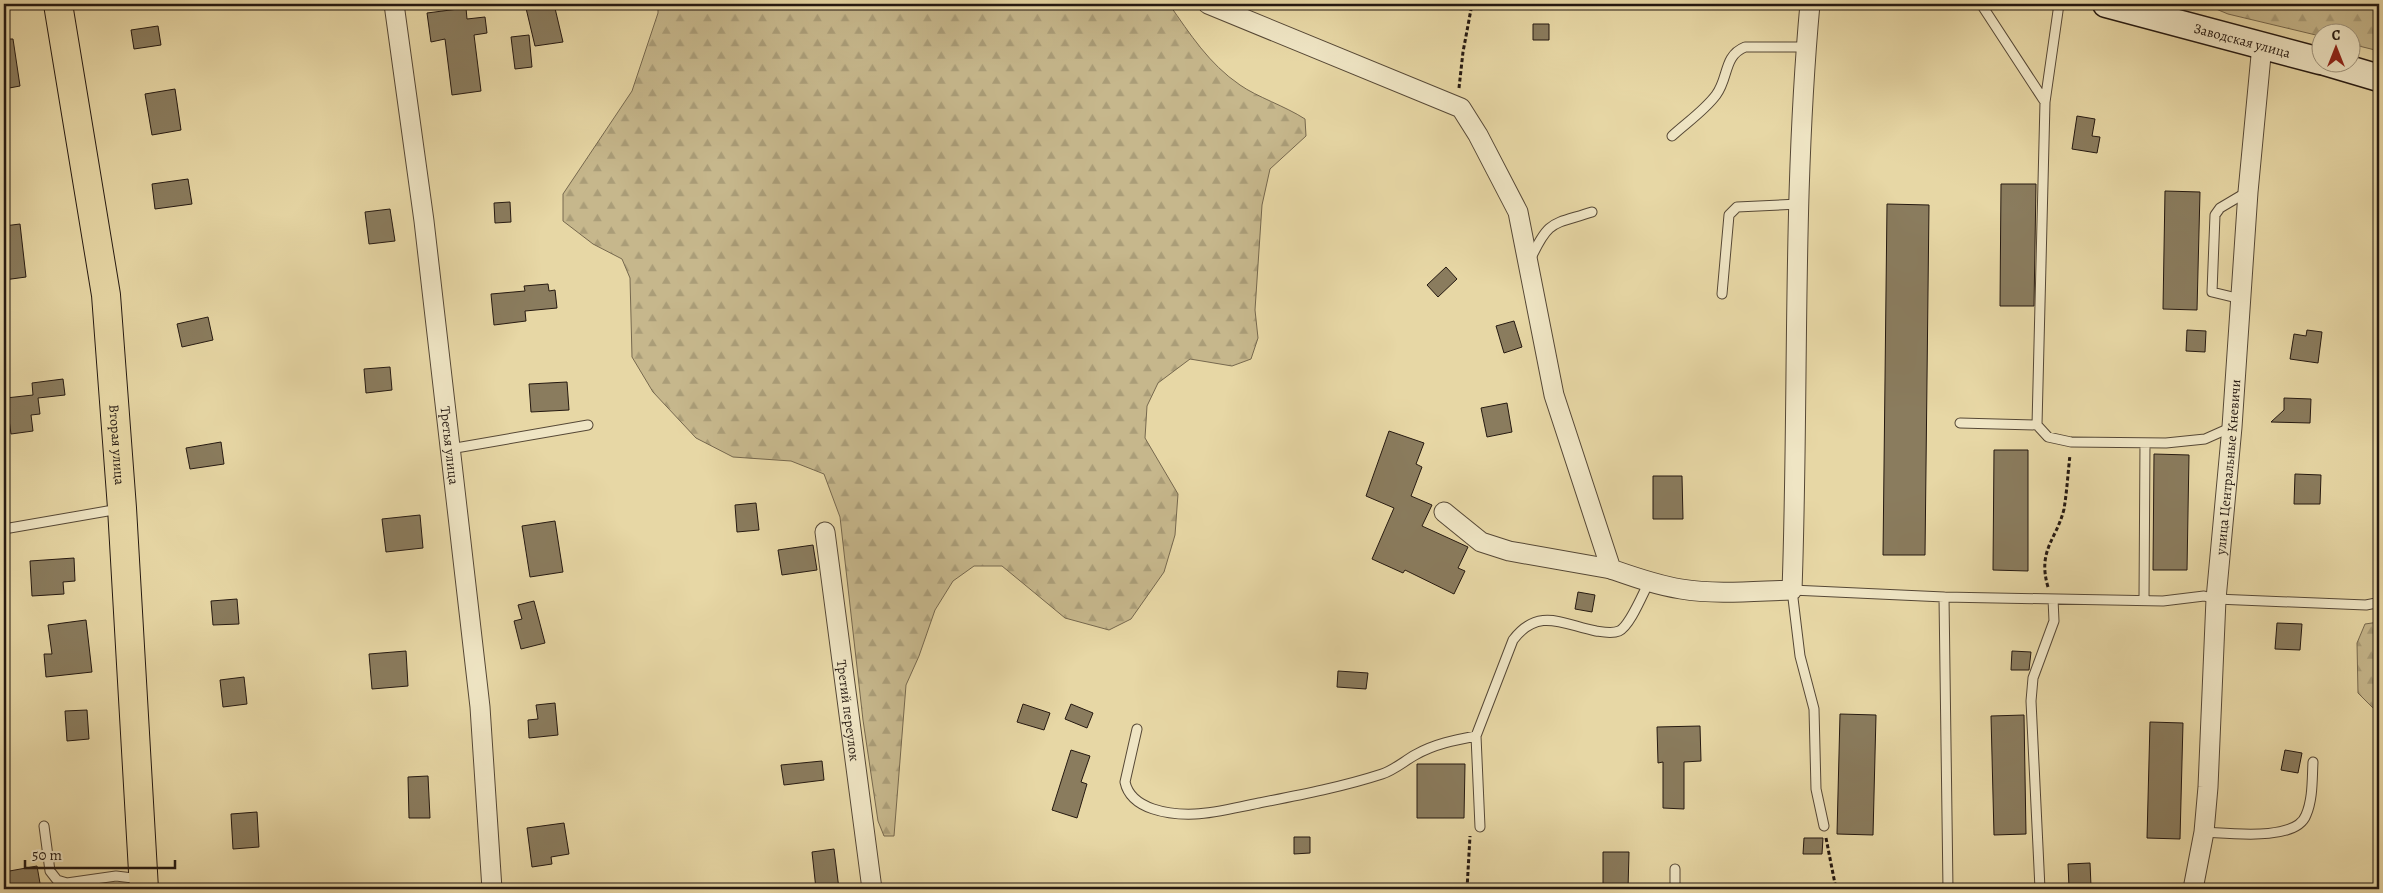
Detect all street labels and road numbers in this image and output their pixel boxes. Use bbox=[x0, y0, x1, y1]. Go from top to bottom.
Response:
street label: Заводская улица bbox=[2192, 18, 2293, 62]
street label: улица Центральные Кневичи bbox=[2211, 378, 2245, 557]
street label: Вторая улица bbox=[105, 404, 130, 486]
street label: Третья улица bbox=[436, 405, 464, 486]
street label: Третий переулок bbox=[832, 659, 865, 762]

